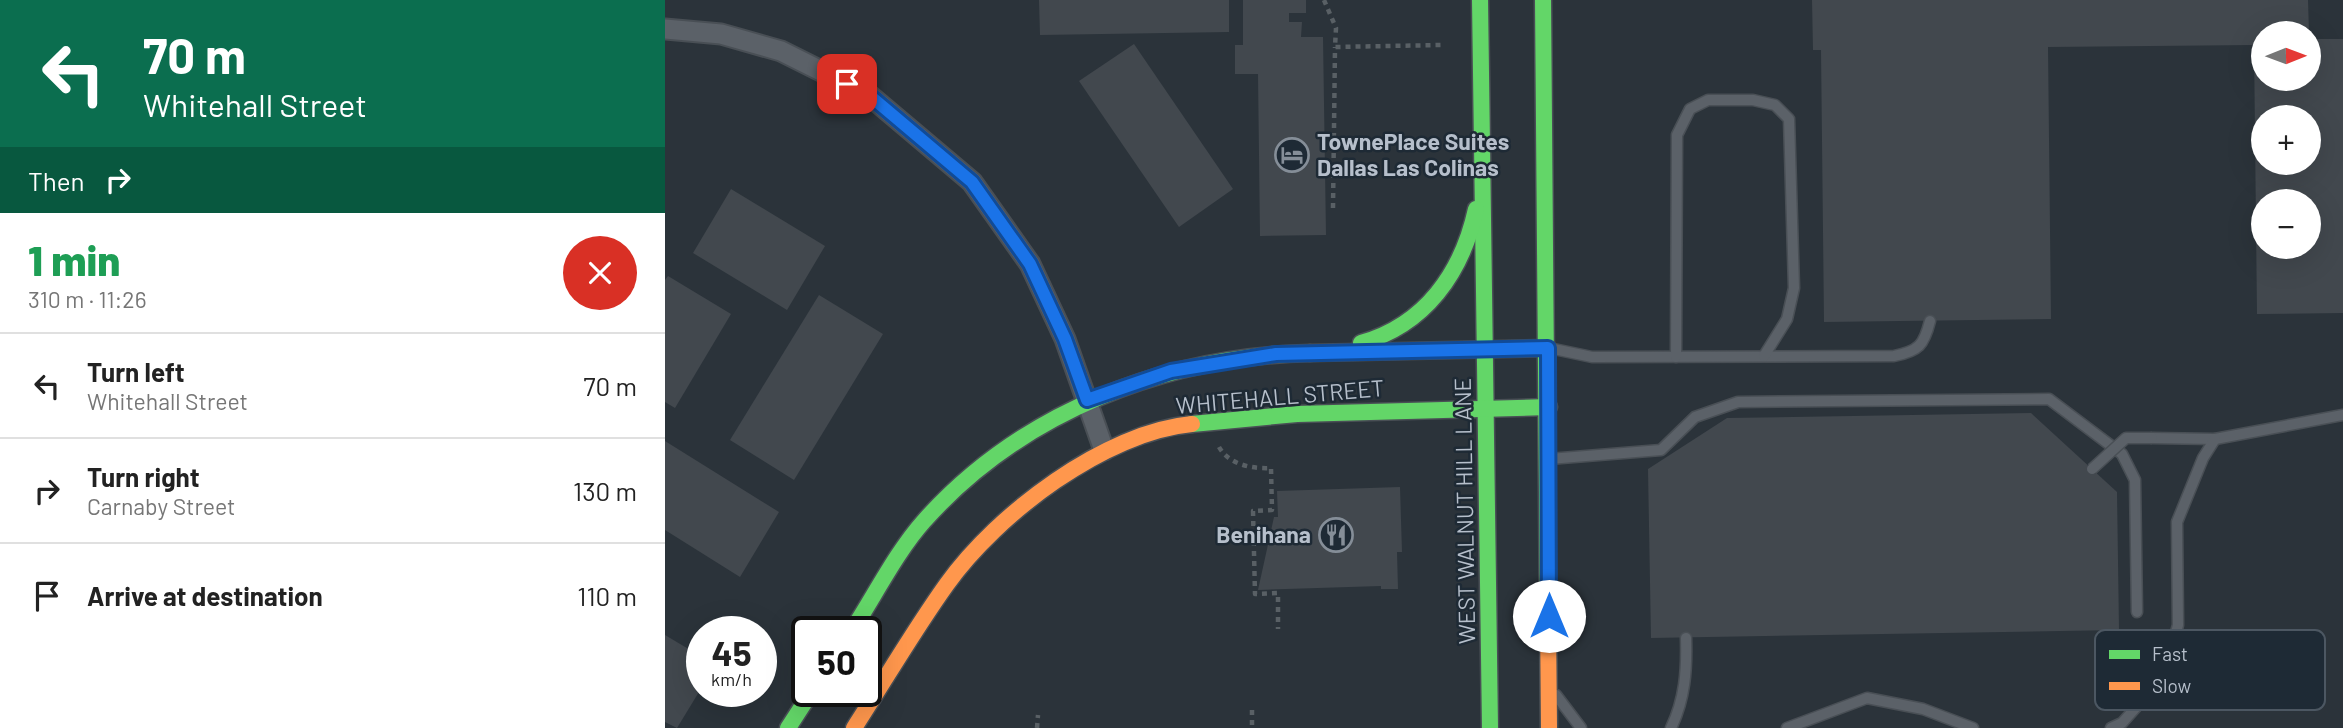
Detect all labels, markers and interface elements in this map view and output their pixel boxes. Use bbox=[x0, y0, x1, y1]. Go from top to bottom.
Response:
north arrow bbox=[2251, 21, 2321, 91]
map controls bbox=[2251, 21, 2321, 259]
text: 70 m bbox=[143, 25, 246, 84]
icon: left bbox=[28, 28, 119, 119]
pin bbox=[817, 54, 877, 114]
icon: arrive bbox=[828, 65, 866, 103]
text: Whitehall Street bbox=[143, 85, 367, 123]
button: + bbox=[2251, 105, 2321, 175]
place label: TownePlace Suites Dallas Las Colinas bbox=[1317, 127, 1509, 181]
hotel icon: TownePlace Suites Dallas Las Colinas bbox=[1273, 136, 1311, 174]
icon: right bbox=[99, 161, 137, 199]
text: Then bbox=[28, 165, 85, 196]
button: − bbox=[2251, 189, 2321, 259]
text: 1 min bbox=[28, 234, 120, 284]
button: close bbox=[563, 236, 637, 310]
text: 310 m · 11:26 bbox=[28, 285, 147, 313]
text: Turn left bbox=[87, 356, 185, 387]
icon: left bbox=[28, 367, 66, 405]
text: 70 m bbox=[583, 370, 637, 401]
street label: WHITEHALL STREET bbox=[1175, 373, 1385, 419]
street label: WEST WALNUT HILL LANE bbox=[1448, 378, 1480, 644]
text: Whitehall Street bbox=[87, 387, 248, 415]
text: Turn right bbox=[87, 461, 200, 492]
icon: right bbox=[28, 472, 66, 510]
text: 130 m bbox=[573, 475, 637, 506]
text: Carnaby Street bbox=[87, 492, 235, 520]
restaurant icon: Benihana bbox=[1317, 516, 1355, 554]
place label: Benihana bbox=[1216, 520, 1311, 548]
icon: arrive bbox=[28, 577, 66, 615]
position arrow bbox=[1512, 579, 1586, 653]
text: Arrive at destination bbox=[87, 580, 323, 611]
text: 110 m bbox=[577, 580, 637, 611]
speed limit sign: 50 bbox=[791, 616, 882, 707]
legend bbox=[2095, 630, 2325, 710]
text: 45 bbox=[711, 631, 752, 673]
text: Fast bbox=[2152, 642, 2188, 665]
text: km/h bbox=[711, 668, 752, 690]
text: Slow bbox=[2152, 674, 2191, 697]

